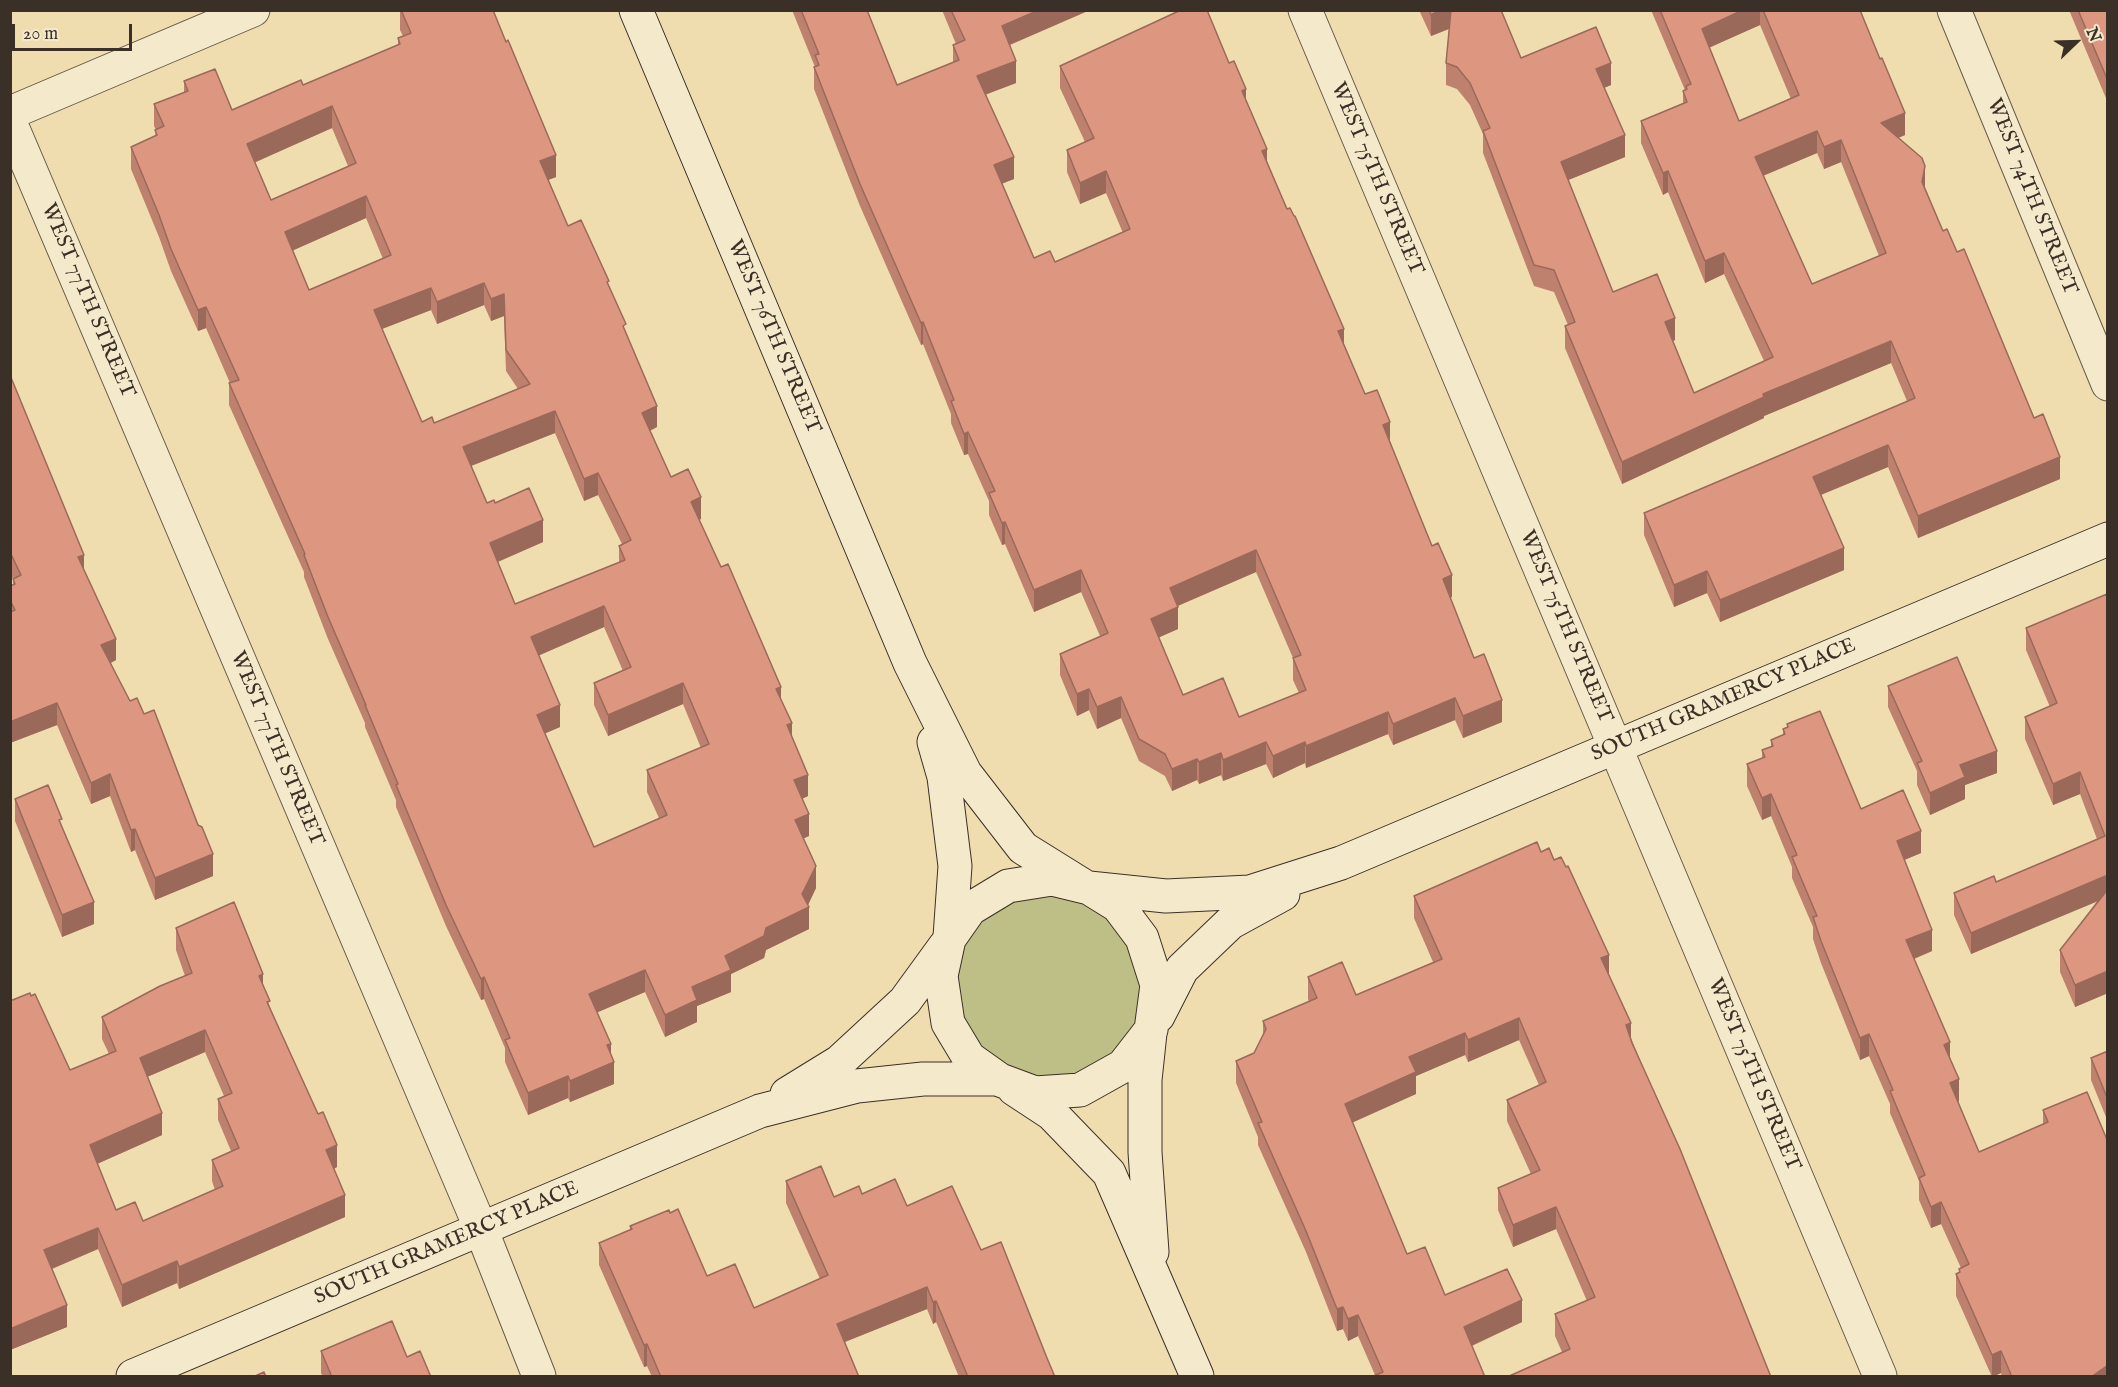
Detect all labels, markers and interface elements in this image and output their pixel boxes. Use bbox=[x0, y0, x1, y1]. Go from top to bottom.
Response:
scale bar bbox=[15, 12, 135, 50]
north arrow bbox=[2046, 12, 2106, 72]
text: 20 m bbox=[23, 23, 58, 46]
text: N bbox=[2081, 25, 2104, 45]
street label: WEST 75TH STREET bbox=[1324, 79, 1428, 279]
street label: WEST 74TH STREET bbox=[1980, 95, 2082, 299]
street label: WEST 77TH STREET bbox=[35, 200, 139, 402]
street label: WEST 76TH STREET bbox=[721, 236, 825, 438]
street label: WEST 75TH STREET bbox=[1513, 527, 1617, 727]
street label: SOUTH GRAMERCY PLACE bbox=[1588, 634, 1860, 768]
street label: WEST 77TH STREET bbox=[224, 648, 328, 850]
street label: WEST 75TH STREET bbox=[1701, 975, 1805, 1175]
street label: SOUTH GRAMERCY PLACE bbox=[311, 1177, 583, 1311]

